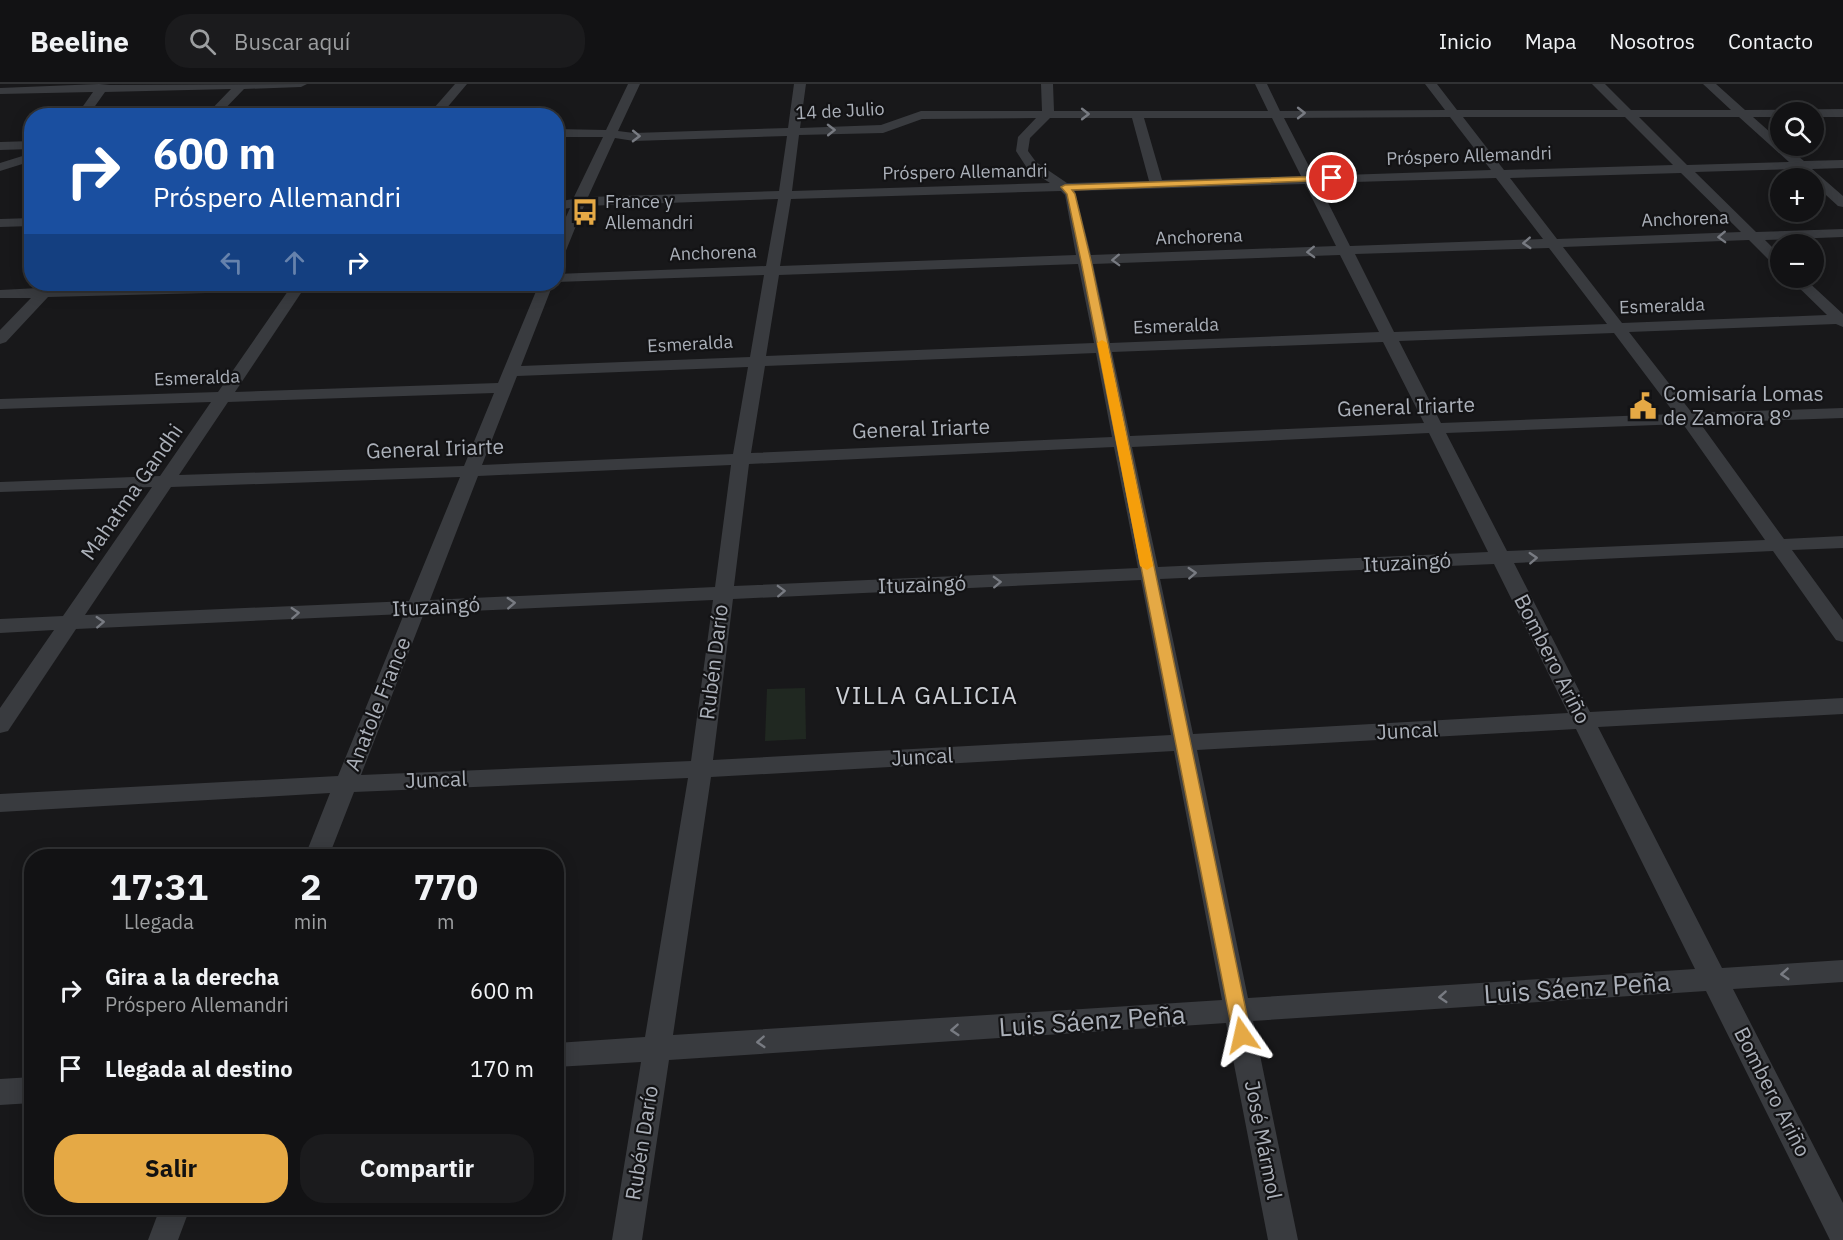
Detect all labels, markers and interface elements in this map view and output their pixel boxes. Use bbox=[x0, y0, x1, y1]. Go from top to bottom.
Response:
search box bbox=[165, 14, 585, 68]
text: Beeline bbox=[30, 23, 129, 60]
icon: search bbox=[186, 25, 219, 58]
text: Buscar aquí bbox=[234, 27, 350, 56]
text: Inicio bbox=[1439, 27, 1492, 55]
text: Mapa bbox=[1525, 27, 1577, 55]
text: Nosotros bbox=[1610, 27, 1695, 55]
text: Contacto bbox=[1728, 27, 1813, 55]
street label: 14 de Julio bbox=[795, 97, 885, 124]
map controls bbox=[1770, 102, 1824, 288]
button: search bbox=[1770, 102, 1824, 156]
one-way arrow bbox=[1297, 107, 1306, 119]
one-way arrow bbox=[1081, 108, 1090, 120]
one-way arrow bbox=[826, 124, 835, 136]
text: 600 m bbox=[153, 126, 276, 181]
one-way arrow bbox=[631, 130, 640, 142]
icon: right bbox=[54, 132, 132, 210]
street label: Próspero Allemandri bbox=[1386, 141, 1552, 170]
pin bbox=[1306, 152, 1357, 203]
street label: Próspero Allemandri bbox=[882, 159, 1048, 184]
icon: arrive bbox=[1315, 161, 1348, 194]
button: + bbox=[1770, 168, 1824, 222]
text: Próspero Allemandri bbox=[153, 179, 401, 214]
place label: France y Allemandri bbox=[605, 190, 693, 234]
bus stop icon: France y Allemandri bbox=[570, 197, 600, 227]
street label: Anchorena bbox=[1641, 205, 1729, 232]
street label: Anchorena bbox=[1155, 223, 1243, 250]
one-way arrow bbox=[1717, 231, 1726, 244]
button: − bbox=[1770, 234, 1824, 288]
one-way arrow bbox=[1522, 237, 1531, 250]
street label: Anchorena bbox=[669, 239, 757, 266]
icon: left bbox=[215, 246, 248, 279]
icon: ahead bbox=[278, 246, 311, 279]
icon: right bbox=[341, 246, 374, 279]
one-way arrow bbox=[1306, 246, 1315, 259]
one-way arrow bbox=[1111, 253, 1120, 266]
street label: Esmeralda bbox=[1619, 292, 1706, 318]
street label: Esmeralda bbox=[1133, 312, 1220, 338]
street label: Esmeralda bbox=[646, 330, 734, 357]
street label: Esmeralda bbox=[154, 364, 241, 390]
place label: Comisaría Lomas de Zamora 8° bbox=[1663, 379, 1824, 431]
street label: General Iriarte bbox=[1336, 390, 1476, 422]
public building icon: Comisaría Lomas de Zamora 8° bbox=[1628, 391, 1658, 421]
street label: General Iriarte bbox=[851, 412, 991, 444]
street label: Mahatma Gandhi bbox=[74, 418, 189, 565]
street label: General Iriarte bbox=[365, 432, 505, 464]
street label: Ituzaingó bbox=[1362, 546, 1452, 578]
one-way arrow bbox=[1529, 551, 1538, 564]
one-way arrow bbox=[1187, 567, 1196, 580]
street label: Ituzaingó bbox=[877, 568, 967, 600]
one-way arrow bbox=[992, 575, 1001, 588]
one-way arrow bbox=[777, 585, 786, 597]
street label: Bombero Ariño bbox=[1508, 589, 1598, 728]
street label: Ituzaingó bbox=[391, 590, 481, 622]
one-way arrow bbox=[506, 597, 515, 610]
street label: Rubén Darío bbox=[692, 603, 734, 721]
one-way arrow bbox=[291, 607, 300, 619]
one-way arrow bbox=[96, 615, 105, 628]
street label: Anatole France bbox=[338, 633, 417, 775]
district label: VILLA GALICIA bbox=[836, 679, 1018, 711]
street label: Juncal bbox=[1375, 714, 1439, 746]
street label: Juncal bbox=[890, 740, 954, 772]
street label: Juncal bbox=[404, 764, 468, 794]
text: 17:31 bbox=[110, 863, 208, 910]
text: 2 bbox=[300, 863, 322, 910]
text: 770 bbox=[413, 863, 478, 910]
text: Llegada bbox=[124, 908, 194, 935]
text: min bbox=[294, 908, 328, 935]
text: m bbox=[437, 908, 455, 935]
text: Gira a la derecha bbox=[105, 962, 279, 991]
street label: Luis Sáenz Peña bbox=[1482, 964, 1672, 1010]
one-way arrow bbox=[1780, 968, 1789, 981]
icon: right bbox=[54, 974, 87, 1007]
text: 600 m bbox=[470, 976, 534, 1005]
text: Próspero Allemandri bbox=[105, 991, 289, 1018]
one-way arrow bbox=[1439, 991, 1448, 1004]
street label: Luis Sáenz Peña bbox=[997, 997, 1187, 1043]
position arrow bbox=[1210, 1003, 1274, 1067]
street label: Bombero Ariño bbox=[1728, 1022, 1818, 1161]
one-way arrow bbox=[951, 1023, 960, 1036]
one-way arrow bbox=[756, 1036, 765, 1049]
icon: arrive bbox=[54, 1052, 87, 1085]
text: Llegada al destino bbox=[105, 1054, 293, 1083]
text: 170 m bbox=[470, 1054, 534, 1083]
street label: José Mármol bbox=[1239, 1078, 1289, 1202]
street label: Rubén Darío bbox=[618, 1083, 664, 1202]
button: Salir bbox=[54, 1134, 288, 1203]
button: Compartir bbox=[300, 1134, 534, 1203]

